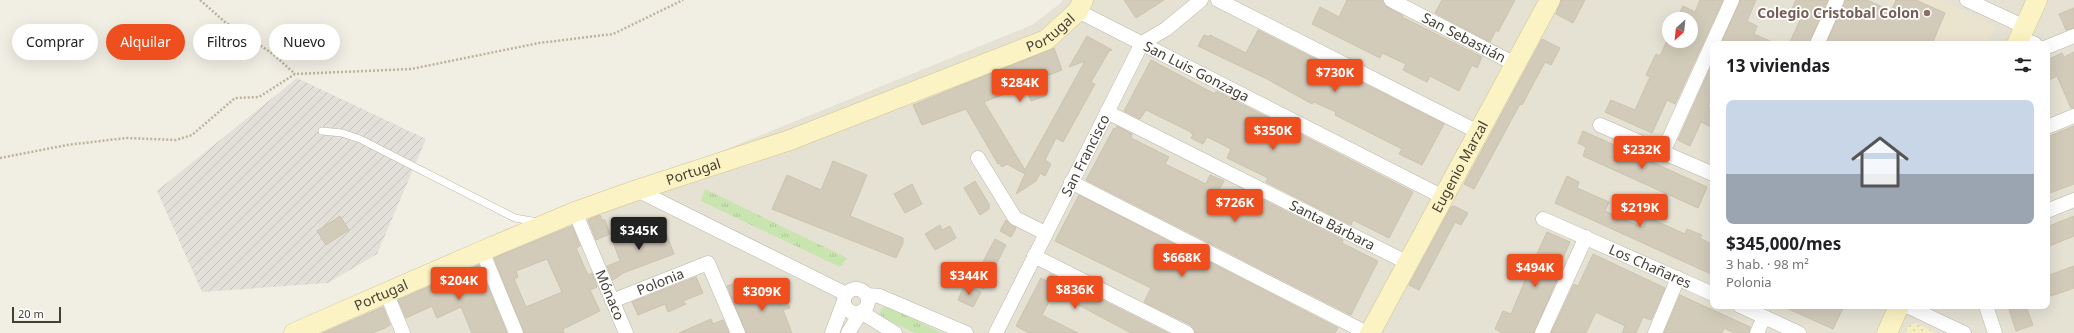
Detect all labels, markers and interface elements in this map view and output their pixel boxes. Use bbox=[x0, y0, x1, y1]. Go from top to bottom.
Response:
place label: Colegio Cristobal Colon bbox=[1757, 3, 1919, 22]
street label: San Sebastián bbox=[1419, 8, 1509, 67]
marker: Colegio Cristobal Colon bbox=[1922, 8, 1932, 18]
street label: Portugal bbox=[1023, 9, 1079, 56]
north arrow bbox=[1662, 12, 1698, 48]
map controls bbox=[1662, 12, 1698, 48]
chip: Comprar bbox=[12, 24, 98, 60]
chip: Alquilar bbox=[106, 24, 185, 60]
chip: Filtros bbox=[193, 24, 261, 60]
chip: Nuevo bbox=[269, 24, 340, 60]
street label: San Luis Gonzaga bbox=[1141, 36, 1253, 106]
text: 13 viviendas bbox=[1726, 54, 1830, 77]
icon: filters bbox=[2012, 54, 2034, 76]
pin: $730K bbox=[1307, 59, 1363, 93]
text: $730K bbox=[1316, 63, 1354, 81]
pin: $284K bbox=[992, 69, 1048, 103]
text: $284K bbox=[1001, 73, 1039, 91]
street label: San Francisco bbox=[1056, 111, 1114, 199]
pin: $350K bbox=[1245, 117, 1301, 151]
street label: Eugenio Marzal bbox=[1427, 117, 1492, 216]
text: $350K bbox=[1254, 121, 1292, 139]
icon: home bbox=[1844, 126, 1916, 198]
pin: $232K bbox=[1614, 136, 1670, 170]
text: $232K bbox=[1623, 140, 1661, 158]
street label: Portugal bbox=[663, 153, 723, 189]
pin: $726K bbox=[1207, 189, 1263, 223]
text: $726K bbox=[1216, 193, 1254, 211]
pin: $219K bbox=[1612, 194, 1668, 228]
street label: Santa Bárbara bbox=[1286, 195, 1378, 254]
text: $219K bbox=[1621, 198, 1659, 216]
pin: $345K bbox=[611, 217, 667, 251]
text: $345K bbox=[620, 221, 658, 239]
text: $345,000/mes bbox=[1726, 232, 1841, 255]
street label: Los Chañares bbox=[1606, 239, 1695, 292]
pin: $668K bbox=[1154, 244, 1210, 278]
text: $668K bbox=[1163, 248, 1201, 266]
pin: $494K bbox=[1507, 254, 1563, 288]
text: 3 hab. · 98 m² bbox=[1726, 255, 1809, 273]
text: $494K bbox=[1516, 258, 1554, 276]
pin: $344K bbox=[941, 262, 997, 296]
street label: Polonia bbox=[634, 264, 687, 299]
text: $344K bbox=[950, 266, 988, 284]
pin: $204K bbox=[431, 267, 487, 301]
street label: Mónaco bbox=[591, 267, 629, 323]
text: $204K bbox=[440, 271, 478, 289]
text: Polonia bbox=[1726, 273, 1772, 291]
street label: Portugal bbox=[351, 275, 411, 315]
pin: $836K bbox=[1047, 276, 1103, 310]
pin: $309K bbox=[734, 278, 790, 312]
text: $836K bbox=[1056, 280, 1094, 298]
text: $309K bbox=[743, 282, 781, 300]
scale bar bbox=[12, 305, 61, 324]
text: 20 m bbox=[18, 306, 44, 321]

